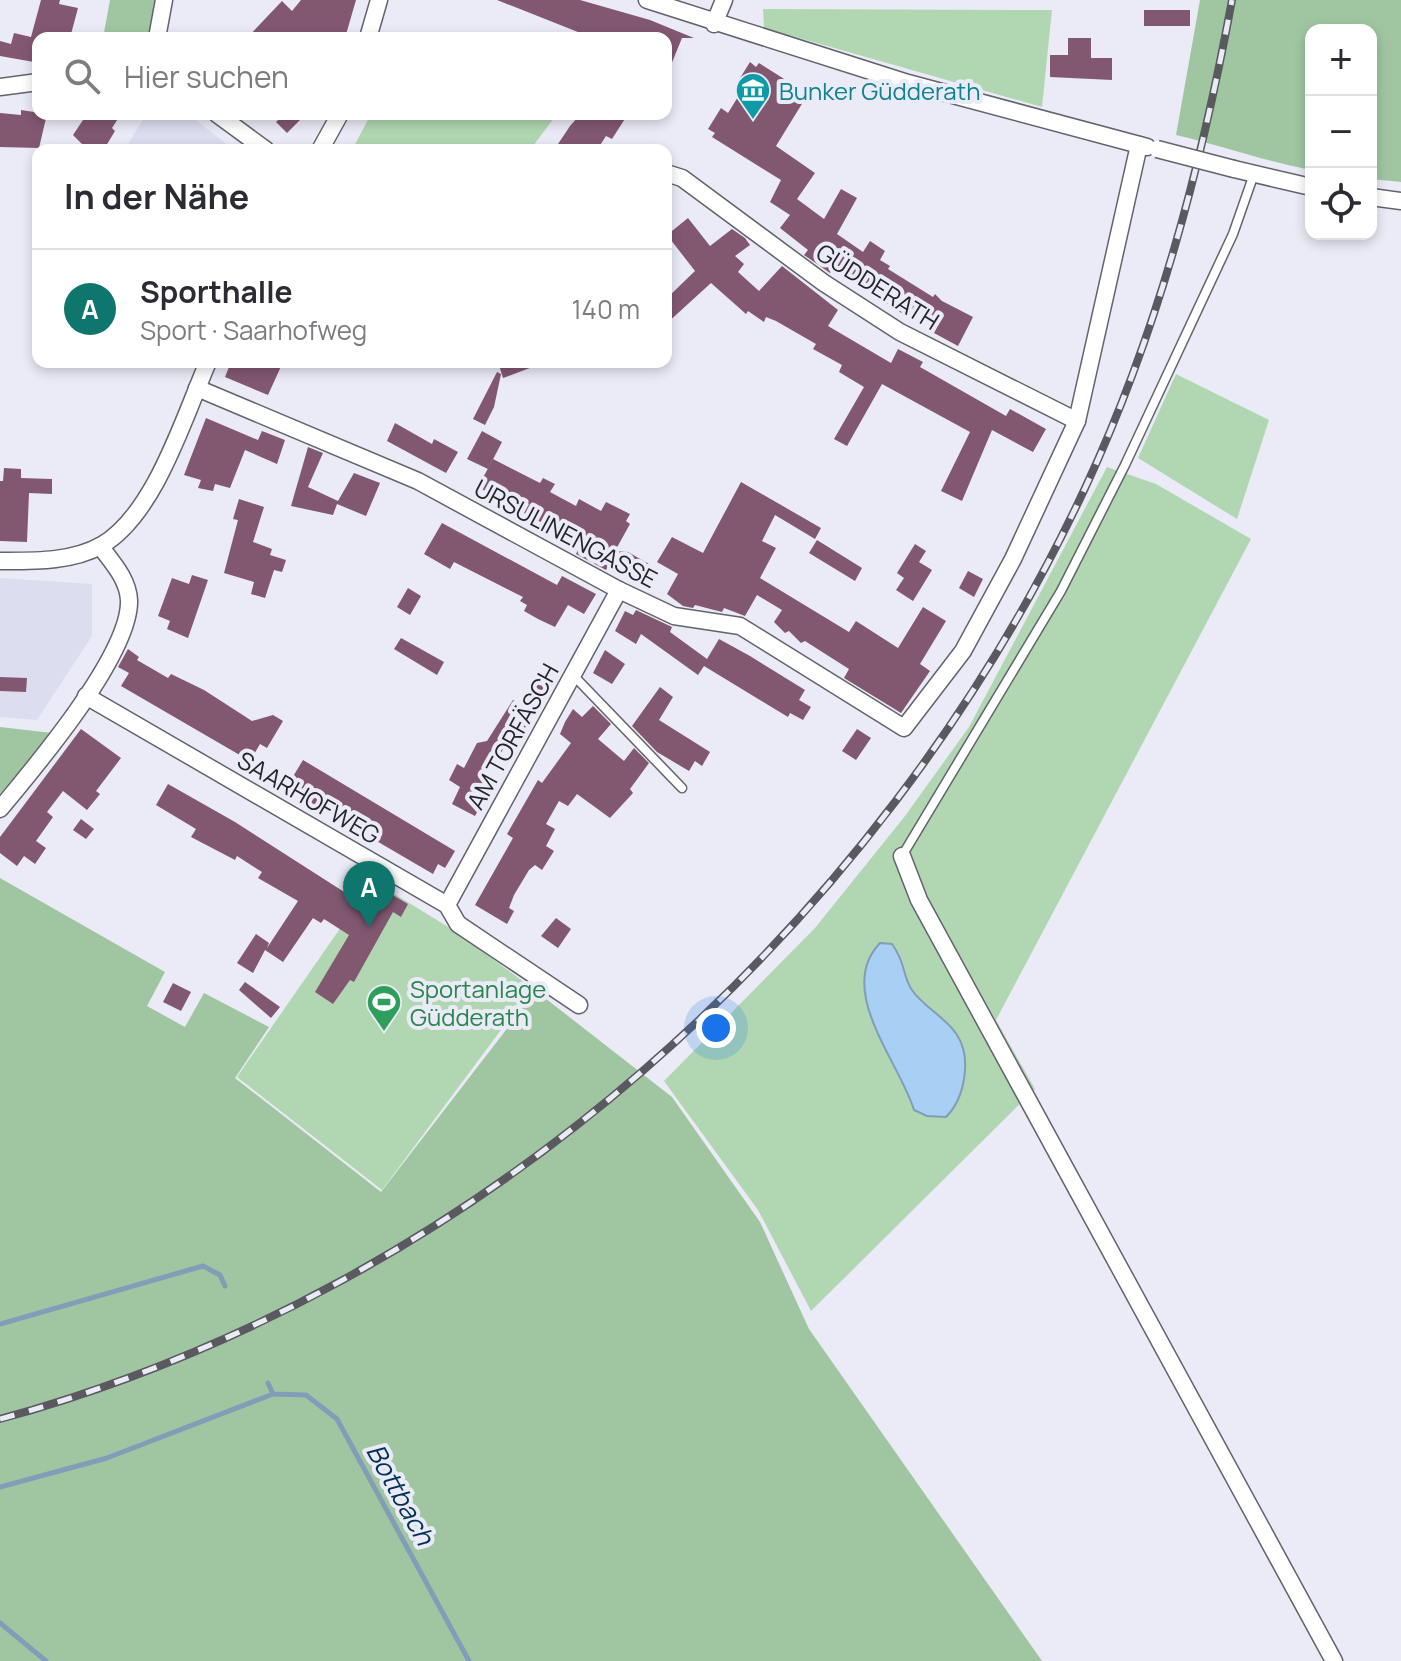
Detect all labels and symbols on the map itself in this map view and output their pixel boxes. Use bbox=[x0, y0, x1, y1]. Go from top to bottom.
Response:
museum icon: Bunker Güdderath bbox=[734, 71, 772, 121]
place label: Bunker Güdderath bbox=[779, 74, 980, 107]
street label: GÜDDERATH bbox=[810, 235, 946, 337]
street label: URSULINENGASSE bbox=[469, 471, 663, 595]
street label: AM TORFÄSCH bbox=[458, 657, 566, 815]
street label: SAARHOFWEG bbox=[232, 743, 386, 851]
pin: A bbox=[343, 861, 395, 927]
place label: Sportanlage Güdderath bbox=[410, 972, 546, 1033]
sports icon: Sportanlage Güdderath bbox=[365, 983, 403, 1033]
your location bbox=[696, 1008, 736, 1048]
water label: Bottbach bbox=[359, 1437, 444, 1552]

